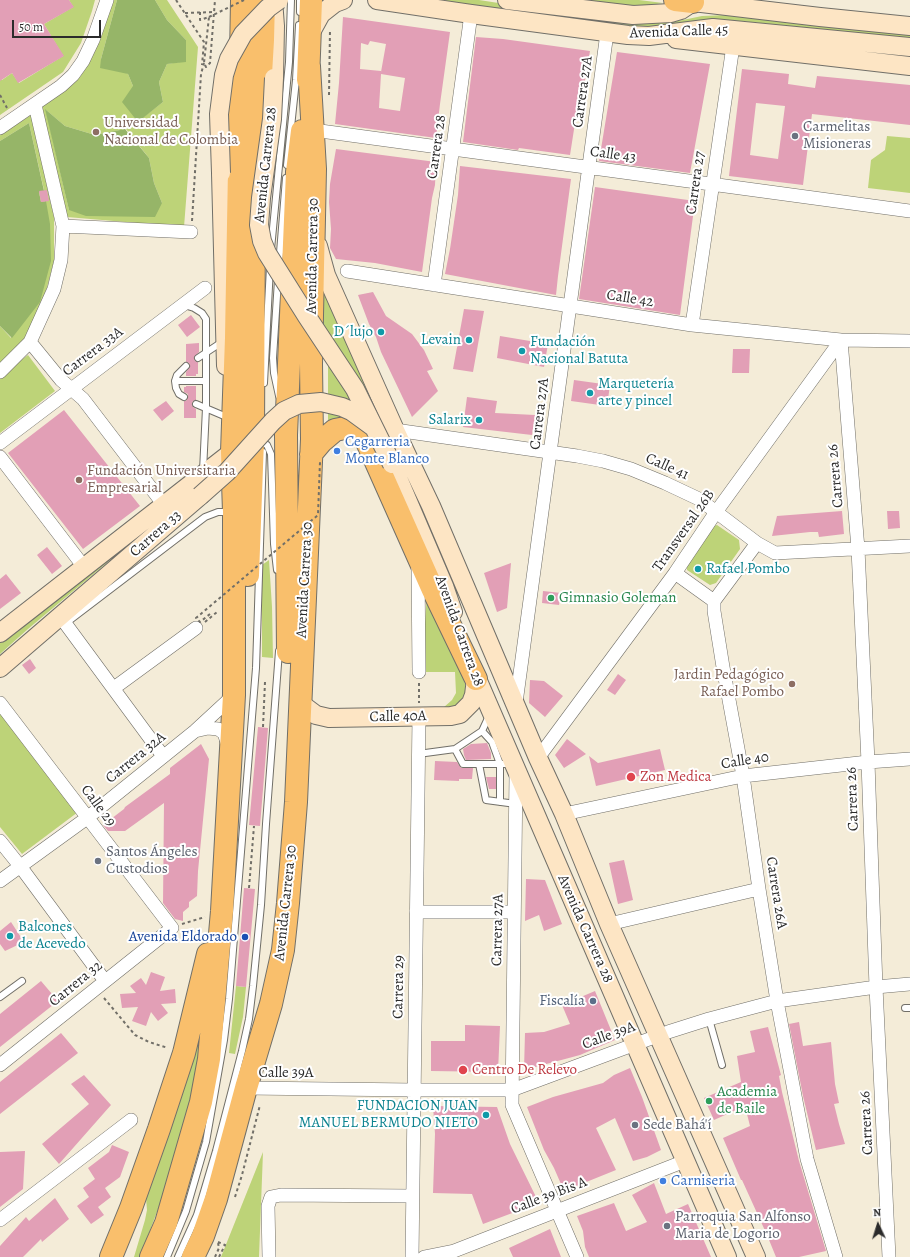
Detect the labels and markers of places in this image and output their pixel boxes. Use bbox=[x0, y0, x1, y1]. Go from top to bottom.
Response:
place label: Universidad Nacional de Colombia bbox=[104, 114, 238, 149]
place label: Carmelitas Misioneras bbox=[803, 118, 871, 153]
marker: Universidad Nacional de Colombia bbox=[91, 127, 101, 137]
marker: Carmelitas Misioneras bbox=[790, 131, 800, 141]
place label: D´lujo bbox=[333, 323, 373, 341]
marker: D´lujo bbox=[376, 327, 386, 337]
place label: Levain bbox=[421, 331, 461, 349]
place label: Fundación Nacional Batuta bbox=[530, 333, 628, 368]
marker: Levain bbox=[464, 335, 474, 345]
marker: Fundación Nacional Batuta bbox=[517, 346, 527, 356]
place label: Marquetería arte y pincel bbox=[598, 375, 674, 410]
marker: Marquetería arte y pincel bbox=[585, 388, 595, 398]
place label: Salarix bbox=[429, 411, 471, 429]
marker: Salarix bbox=[474, 415, 484, 425]
place label: Cegarreria Monte Blanco bbox=[345, 433, 429, 468]
marker: Cegarreria Monte Blanco bbox=[332, 446, 342, 456]
place label: Fundación Universitaria Empresarial bbox=[87, 462, 236, 497]
marker: Fundación Universitaria Empresarial bbox=[74, 475, 84, 485]
place label: Rafael Pombo bbox=[706, 560, 790, 578]
marker: Rafael Pombo bbox=[693, 564, 703, 574]
place label: Gimnasio Goleman bbox=[559, 589, 677, 607]
marker: Gimnasio Goleman bbox=[546, 593, 556, 603]
place label: Jardin Pedagógico Rafael Pombo bbox=[674, 666, 784, 701]
marker: Jardin Pedagógico Rafael Pombo bbox=[787, 679, 797, 689]
place label: Zon Medica bbox=[640, 768, 711, 786]
marker: Zon Medica bbox=[625, 771, 637, 783]
place label: Santos Ángeles Custodios bbox=[106, 843, 198, 878]
marker: Santos Ángeles Custodios bbox=[93, 856, 103, 866]
place label: Balcones de Acevedo bbox=[18, 918, 86, 953]
place label: Avenida Eldorado bbox=[129, 928, 237, 946]
marker: Balcones de Acevedo bbox=[5, 931, 15, 941]
marker: Avenida Eldorado bbox=[240, 932, 250, 942]
place label: Fiscalía bbox=[539, 992, 585, 1010]
marker: Fiscalía bbox=[588, 996, 598, 1006]
place label: Centro De Relevo bbox=[472, 1061, 577, 1079]
marker: Centro De Relevo bbox=[457, 1064, 469, 1076]
place label: Academia de Baile bbox=[717, 1083, 777, 1118]
marker: Academia de Baile bbox=[704, 1096, 714, 1106]
place label: FUNDACION JUAN MANUEL BERMUDO NIETO bbox=[299, 1097, 478, 1132]
marker: FUNDACION JUAN MANUEL BERMUDO NIETO bbox=[481, 1110, 491, 1120]
place label: Sede Bahá'í bbox=[643, 1116, 712, 1134]
marker: Sede Bahá'í bbox=[630, 1120, 640, 1130]
place label: Carniseria bbox=[671, 1172, 735, 1190]
marker: Carniseria bbox=[658, 1176, 668, 1186]
place label: Parroquia San Alfonso Maria de Logorio bbox=[675, 1208, 811, 1243]
marker: Parroquia San Alfonso Maria de Logorio bbox=[662, 1221, 672, 1231]

